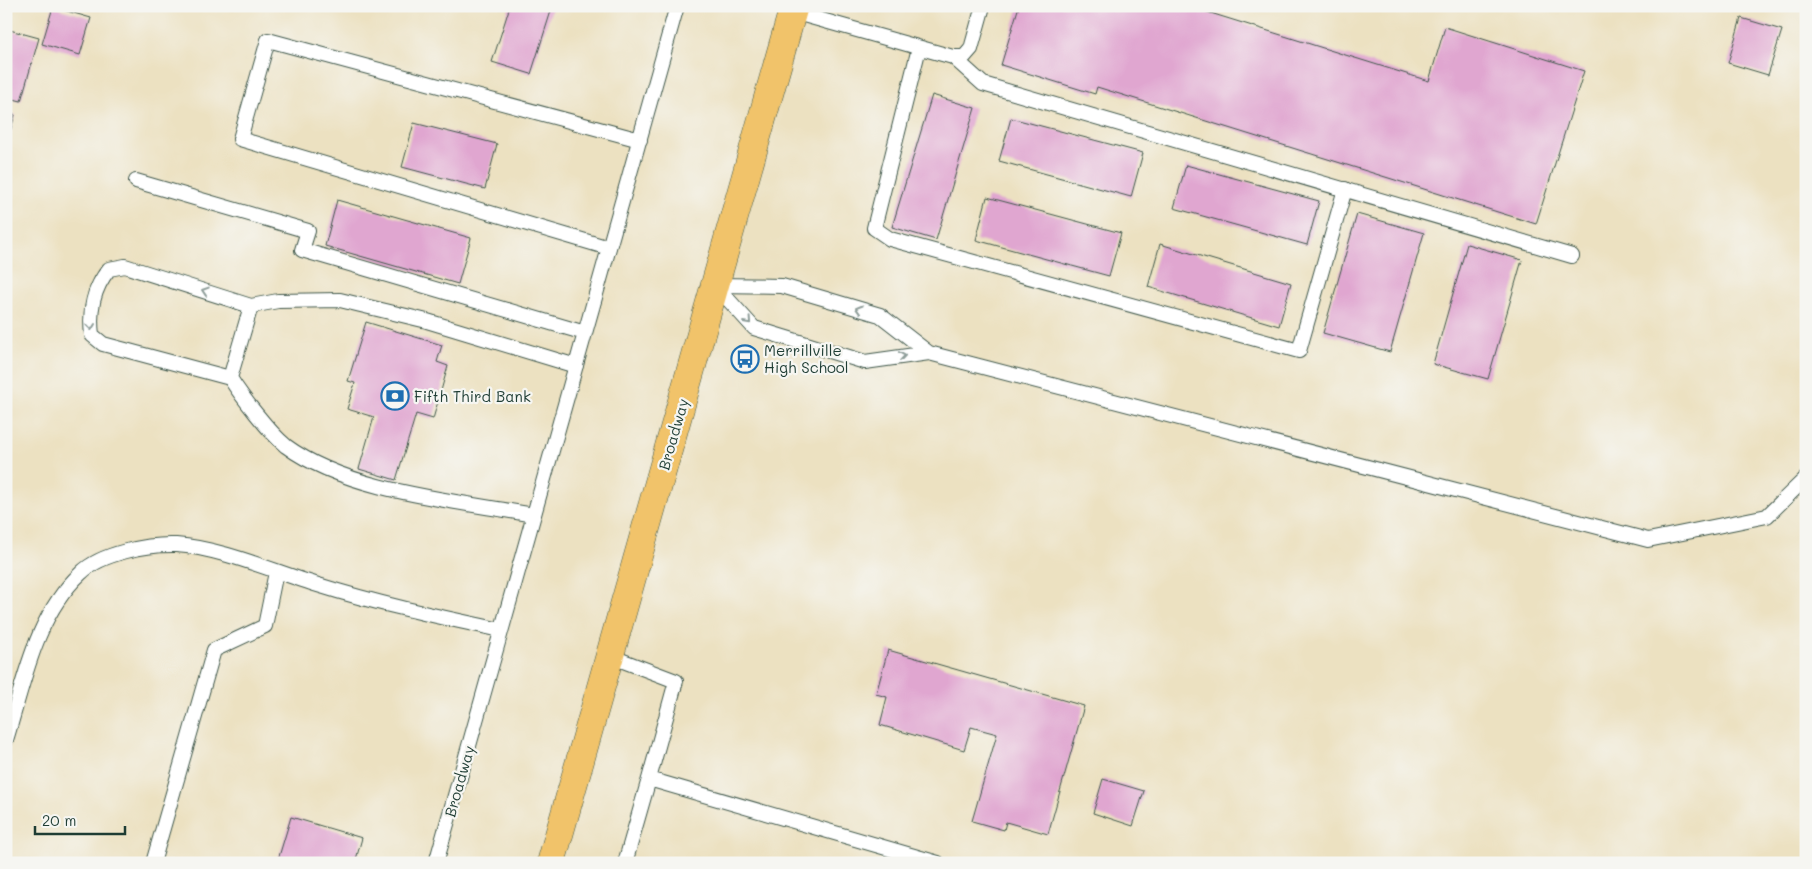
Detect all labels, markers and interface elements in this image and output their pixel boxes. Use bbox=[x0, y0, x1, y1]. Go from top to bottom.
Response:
one-way arrow bbox=[201, 287, 209, 297]
one-way arrow bbox=[855, 305, 864, 315]
one-way arrow bbox=[742, 316, 751, 325]
one-way arrow bbox=[85, 323, 96, 331]
place label: Merrillville High School bbox=[764, 340, 849, 377]
bus stop icon: Merrillville High School bbox=[730, 344, 760, 374]
one-way arrow bbox=[898, 352, 906, 362]
bank icon: Fifth Third Bank bbox=[380, 381, 410, 411]
place label: Fifth Third Bank bbox=[414, 386, 531, 406]
street label: Broadway bbox=[653, 396, 693, 472]
street label: Broadway bbox=[439, 743, 479, 819]
scale bar bbox=[35, 804, 125, 836]
text: 20 m bbox=[42, 810, 76, 830]

